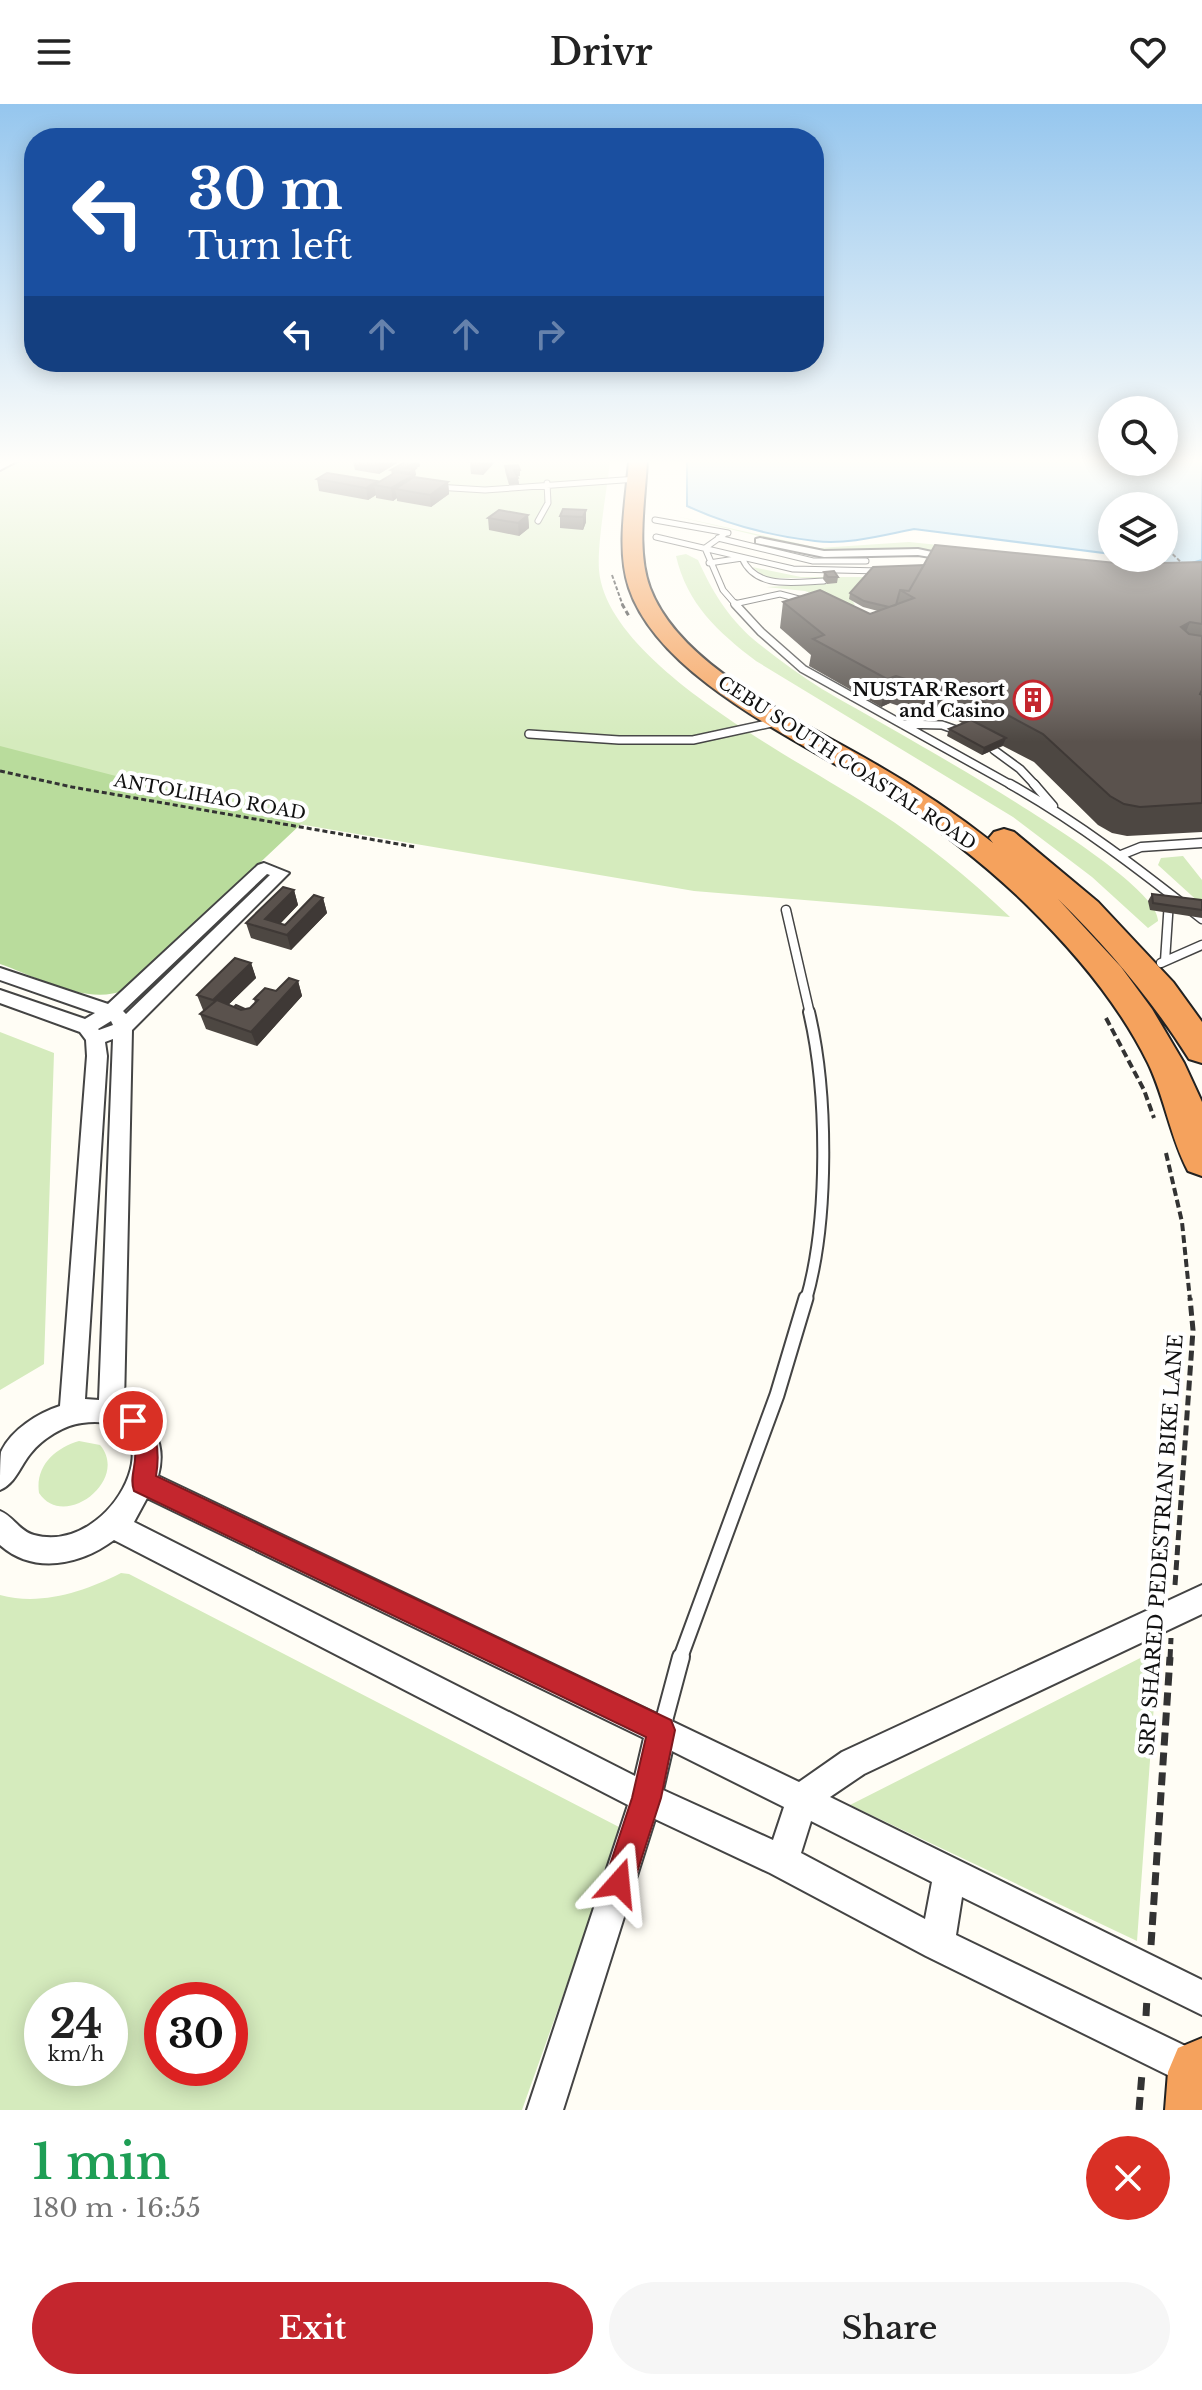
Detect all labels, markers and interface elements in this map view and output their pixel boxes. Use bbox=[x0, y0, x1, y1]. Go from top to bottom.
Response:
icon: menu bbox=[32, 30, 76, 74]
text: Drivr bbox=[550, 30, 652, 75]
icon: heart bbox=[1126, 30, 1170, 74]
text: 30 m bbox=[188, 155, 343, 224]
icon: left bbox=[56, 160, 160, 264]
text: Turn left bbox=[188, 224, 352, 269]
icon: left bbox=[276, 312, 320, 356]
icon: ahead bbox=[360, 312, 404, 356]
icon: ahead bbox=[444, 312, 488, 356]
icon: right bbox=[528, 312, 572, 356]
map controls bbox=[1098, 396, 1178, 572]
button: search bbox=[1098, 396, 1178, 476]
button: layers bbox=[1098, 492, 1178, 572]
street label: CEBU SOUTH COASTAL ROAD bbox=[714, 671, 980, 855]
place label: NUSTAR Resort and Casino bbox=[852, 679, 1005, 722]
building icon: NUSTAR Resort and Casino bbox=[1012, 679, 1054, 721]
street label: ANTOLIHAO ROAD bbox=[112, 769, 308, 825]
street label: SRP SHARED PEDESTRIAN BIKE LANE bbox=[1134, 1334, 1188, 1756]
pin bbox=[99, 1387, 167, 1455]
icon: arrive bbox=[111, 1399, 155, 1443]
position arrow bbox=[577, 1841, 661, 1925]
speed limit sign: 30 bbox=[144, 1982, 248, 2086]
text: 24 bbox=[50, 1999, 102, 2049]
text: km/h bbox=[48, 2042, 104, 2066]
text: 1 min bbox=[32, 2132, 170, 2192]
button: close bbox=[1086, 2136, 1170, 2220]
text: 180 m · 16:55 bbox=[32, 2192, 201, 2224]
button: Exit bbox=[32, 2282, 593, 2374]
button: Share bbox=[609, 2282, 1170, 2374]

